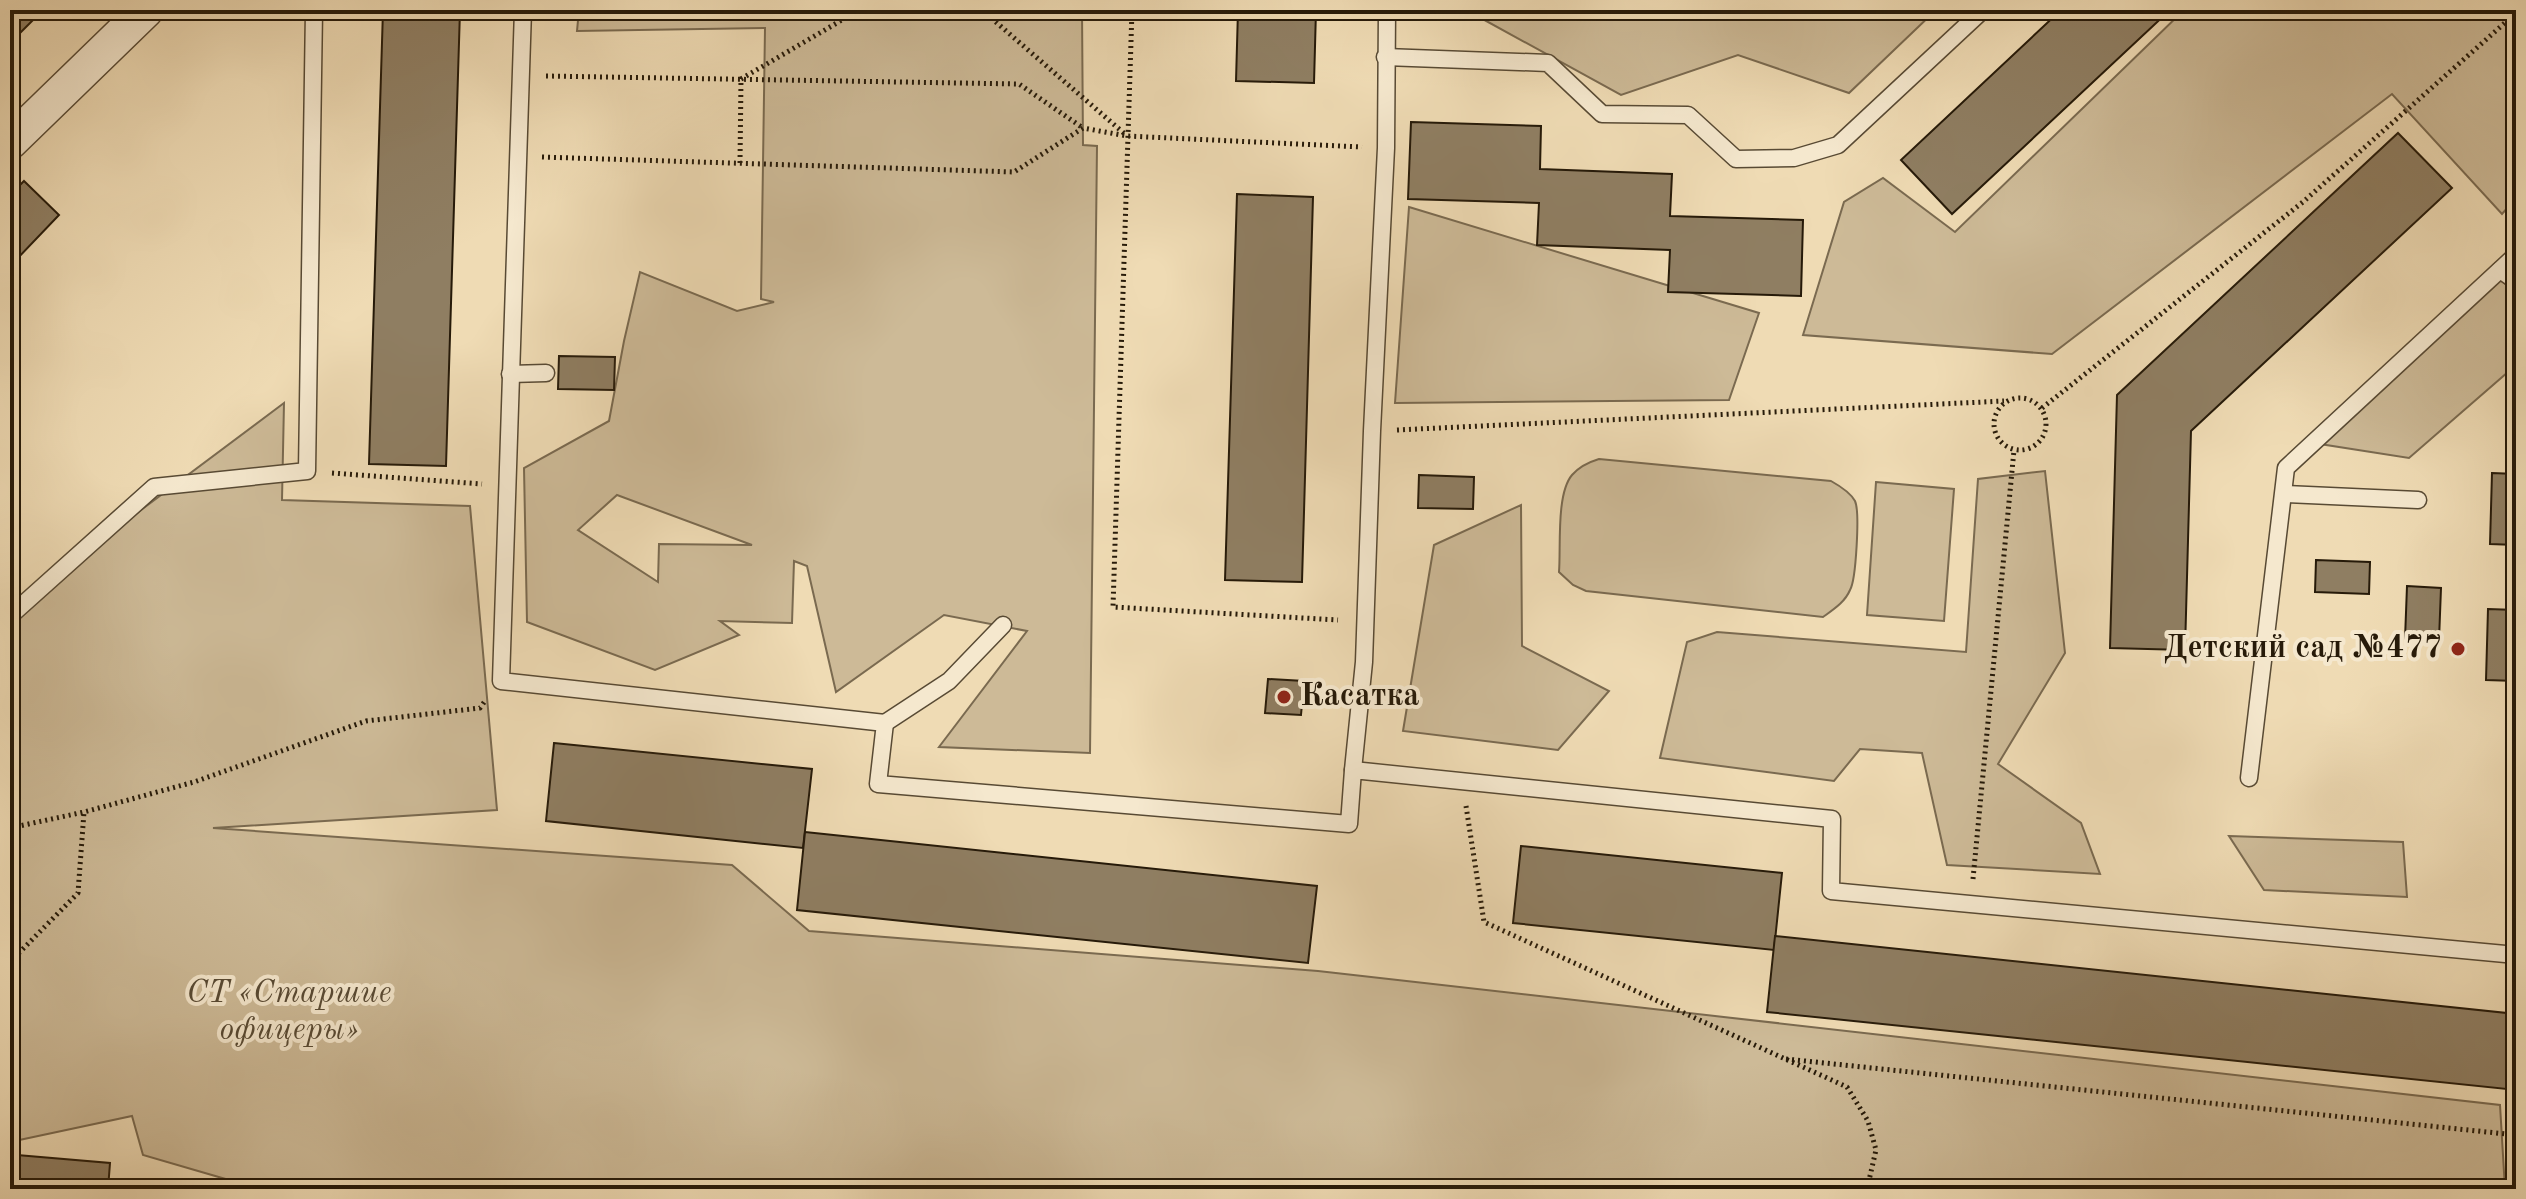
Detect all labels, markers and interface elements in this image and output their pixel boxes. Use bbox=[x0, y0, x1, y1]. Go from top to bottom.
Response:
place label: Детский сад №477 bbox=[2164, 633, 2442, 665]
marker: Детский сад №477 bbox=[2449, 640, 2467, 658]
place label: Касатка bbox=[1300, 681, 1420, 713]
marker: Касатка bbox=[1275, 688, 1293, 706]
park label: СТ «Старшие офицеры» bbox=[186, 978, 392, 1047]

